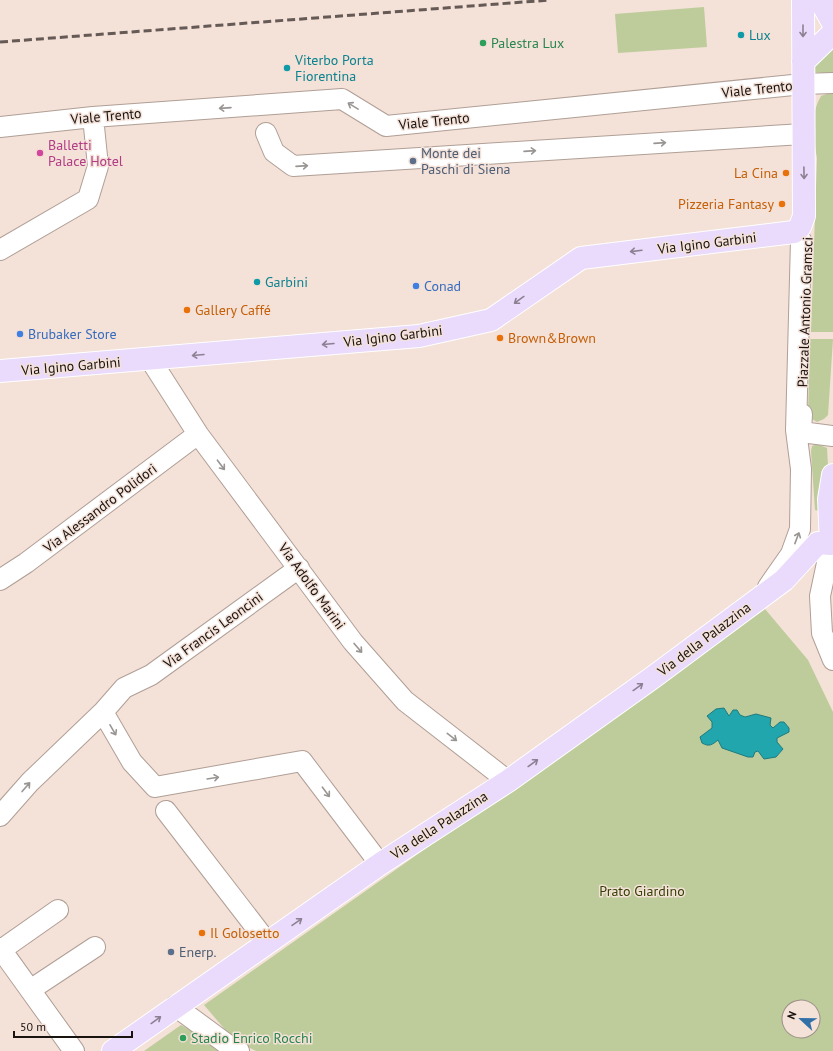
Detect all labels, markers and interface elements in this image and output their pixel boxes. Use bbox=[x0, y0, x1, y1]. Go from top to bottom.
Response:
one-way arrow bbox=[799, 24, 807, 37]
place label: Lux bbox=[749, 26, 771, 44]
marker: Lux bbox=[736, 30, 746, 40]
place label: Palestra Lux bbox=[491, 34, 564, 52]
marker: Palestra Lux bbox=[478, 38, 488, 48]
place label: Viterbo Porta Fiorentina bbox=[294, 51, 374, 85]
marker: Viterbo Porta Fiorentina bbox=[282, 63, 292, 73]
street label: Viale Trento bbox=[720, 76, 793, 102]
one-way arrow bbox=[347, 102, 359, 110]
street label: Viale Trento bbox=[69, 104, 142, 128]
one-way arrow bbox=[219, 104, 232, 111]
street label: Viale Trento bbox=[397, 108, 470, 134]
place label: Balletti Palace Hotel bbox=[48, 136, 123, 170]
one-way arrow bbox=[653, 140, 666, 147]
place label: Monte dei Paschi di Siena bbox=[421, 144, 511, 178]
marker: Balletti Palace Hotel bbox=[35, 148, 45, 158]
one-way arrow bbox=[523, 148, 536, 155]
marker: Monte dei Paschi di Siena bbox=[408, 156, 418, 166]
one-way arrow bbox=[295, 162, 308, 169]
place label: La Cina bbox=[734, 164, 778, 182]
one-way arrow bbox=[800, 166, 808, 179]
marker: La Cina bbox=[781, 168, 791, 178]
place label: Pizzeria Fantasy bbox=[678, 195, 774, 213]
marker: Pizzeria Fantasy bbox=[777, 199, 787, 209]
street label: Via Igino Garbini bbox=[655, 228, 758, 258]
street label: Piazzale Antonio Gramsci bbox=[793, 236, 817, 388]
one-way arrow bbox=[630, 247, 643, 255]
place label: Garbini bbox=[265, 273, 308, 291]
marker: Garbini bbox=[252, 277, 262, 287]
place label: Conad bbox=[424, 277, 461, 295]
marker: Conad bbox=[411, 281, 421, 291]
one-way arrow bbox=[514, 296, 525, 304]
place label: Gallery Caffé bbox=[195, 301, 271, 319]
marker: Gallery Caffé bbox=[182, 305, 192, 315]
street label: Via Igino Garbini bbox=[341, 321, 444, 351]
place label: Brubaker Store bbox=[28, 325, 117, 343]
marker: Brubaker Store bbox=[15, 329, 25, 339]
place label: Brown&Brown bbox=[508, 329, 596, 347]
marker: Brown&Brown bbox=[495, 333, 505, 343]
one-way arrow bbox=[322, 340, 335, 348]
one-way arrow bbox=[192, 352, 205, 359]
street label: Via Igino Garbini bbox=[20, 353, 121, 379]
street label: Via Alessandro Polidori bbox=[39, 459, 160, 557]
one-way arrow bbox=[217, 460, 226, 471]
one-way arrow bbox=[793, 532, 801, 544]
street label: Via Adolfo Marini bbox=[274, 538, 349, 633]
street label: Via Francis Leoncini bbox=[159, 588, 266, 673]
street label: Via della Palazzina bbox=[653, 598, 754, 681]
one-way arrow bbox=[354, 642, 363, 653]
one-way arrow bbox=[633, 683, 644, 692]
one-way arrow bbox=[110, 724, 118, 736]
one-way arrow bbox=[446, 733, 457, 741]
one-way arrow bbox=[527, 759, 538, 767]
one-way arrow bbox=[206, 773, 219, 781]
one-way arrow bbox=[21, 782, 30, 792]
one-way arrow bbox=[321, 787, 330, 798]
street label: Via della Palazzina bbox=[386, 787, 491, 864]
park label: Prato Giardino bbox=[599, 882, 685, 900]
one-way arrow bbox=[291, 918, 302, 926]
place label: Il Golosetto bbox=[210, 924, 279, 942]
marker: Il Golosetto bbox=[197, 928, 207, 938]
place label: Enerp. bbox=[179, 943, 216, 961]
marker: Enerp. bbox=[166, 947, 176, 957]
north arrow bbox=[781, 999, 821, 1039]
text: N bbox=[784, 1009, 800, 1021]
scale bar bbox=[14, 1013, 132, 1039]
one-way arrow bbox=[150, 1016, 161, 1024]
text: 50 m bbox=[20, 1019, 46, 1034]
place label: Stadio Enrico Rocchi bbox=[191, 1029, 312, 1047]
marker: Stadio Enrico Rocchi bbox=[178, 1033, 188, 1043]

